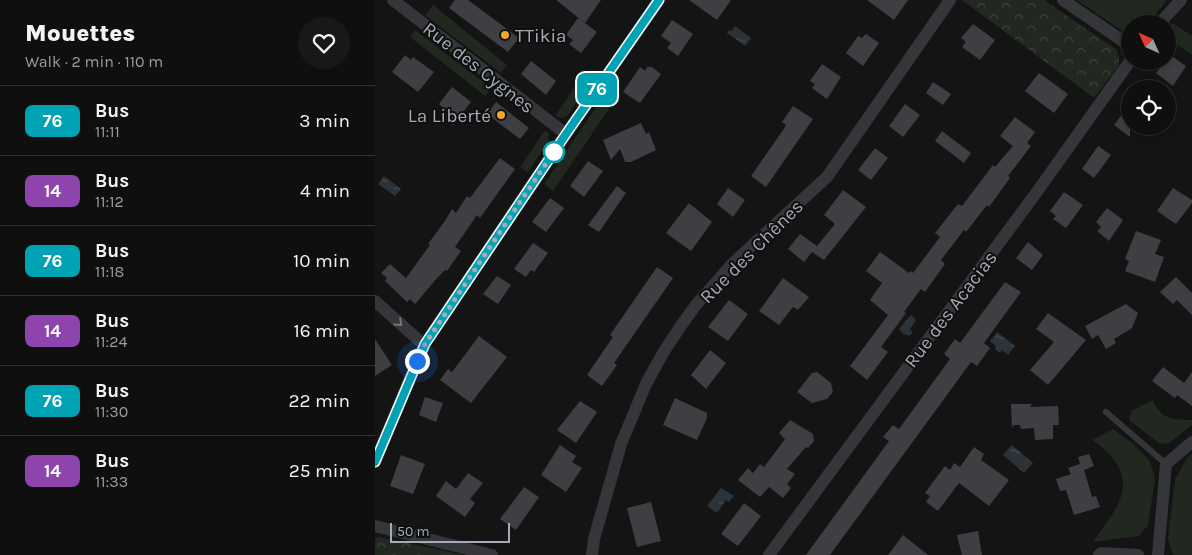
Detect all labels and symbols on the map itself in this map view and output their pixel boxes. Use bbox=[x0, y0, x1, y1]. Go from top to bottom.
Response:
north arrow bbox=[1121, 15, 1176, 70]
street label: Rue des Cygnes bbox=[418, 18, 538, 118]
place label: TTikia bbox=[515, 25, 567, 47]
marker: TTikia bbox=[499, 29, 511, 41]
line badge: 76 bbox=[575, 73, 619, 105]
place label: La Liberté bbox=[408, 105, 491, 127]
marker: La Liberté bbox=[495, 109, 507, 121]
unlabelled marker bbox=[543, 141, 565, 163]
street label: Rue des Chênes bbox=[695, 195, 808, 308]
street label: Rue des Acacias bbox=[900, 247, 1002, 372]
one-way arrow bbox=[394, 317, 403, 326]
your location bbox=[405, 349, 430, 374]
scale bar bbox=[390, 520, 510, 543]

